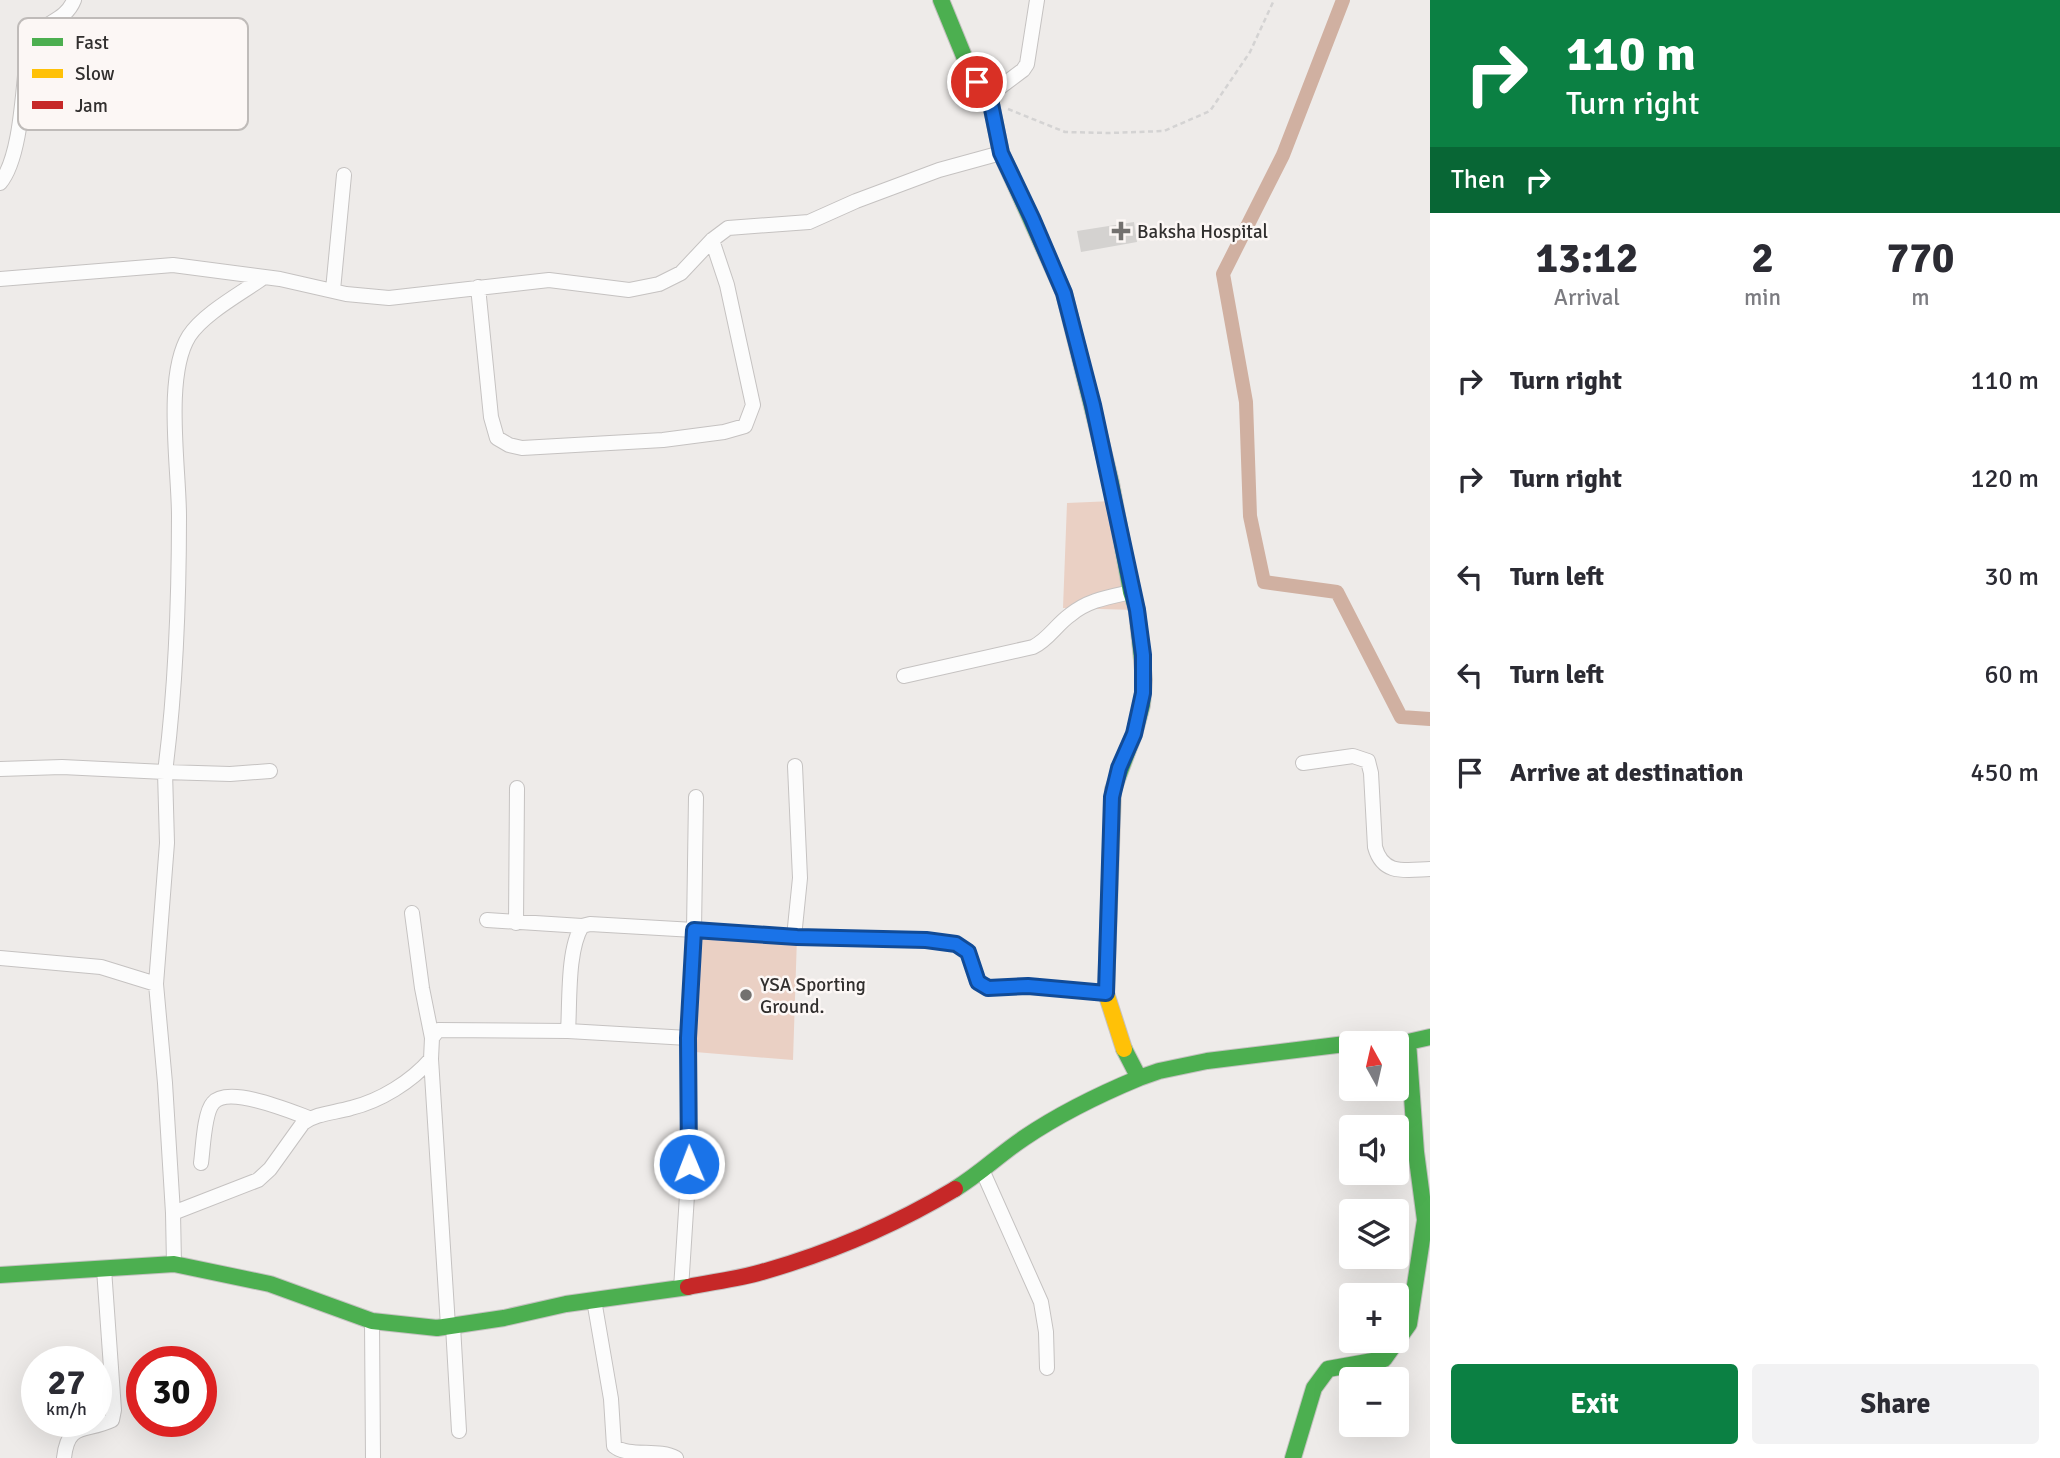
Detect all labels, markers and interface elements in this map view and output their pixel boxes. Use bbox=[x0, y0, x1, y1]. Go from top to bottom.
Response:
legend bbox=[18, 18, 248, 130]
text: 110 m bbox=[1566, 24, 1696, 84]
icon: right bbox=[1451, 28, 1542, 119]
text: Fast bbox=[75, 31, 109, 55]
pin bbox=[947, 52, 1007, 112]
text: Slow bbox=[75, 62, 115, 86]
icon: arrive bbox=[958, 63, 996, 101]
text: Turn right bbox=[1566, 84, 1699, 123]
text: Jam bbox=[75, 94, 108, 118]
icon: right bbox=[1519, 161, 1557, 199]
text: Then bbox=[1451, 164, 1505, 196]
place label: Baksha Hospital bbox=[1137, 220, 1268, 244]
marker: Baksha Hospital bbox=[1111, 221, 1131, 241]
text: 13:12 bbox=[1535, 233, 1639, 284]
text: 2 bbox=[1751, 233, 1774, 284]
text: 770 bbox=[1886, 233, 1955, 284]
text: Arrival bbox=[1554, 283, 1620, 312]
text: min bbox=[1744, 283, 1781, 312]
text: m bbox=[1911, 283, 1930, 312]
icon: right bbox=[1451, 362, 1489, 400]
text: Turn right bbox=[1510, 365, 1622, 397]
text: 110 m bbox=[1970, 365, 2039, 397]
icon: right bbox=[1451, 460, 1489, 498]
text: Turn right bbox=[1510, 463, 1622, 495]
text: 120 m bbox=[1970, 463, 2039, 495]
icon: left bbox=[1451, 558, 1489, 596]
text: Turn left bbox=[1510, 561, 1604, 593]
text: 30 m bbox=[1984, 561, 2039, 593]
icon: left bbox=[1451, 656, 1489, 694]
text: Turn left bbox=[1510, 659, 1604, 691]
text: 60 m bbox=[1984, 659, 2039, 691]
icon: arrive bbox=[1451, 754, 1489, 792]
text: Arrive at destination bbox=[1510, 757, 1743, 789]
text: 450 m bbox=[1970, 757, 2039, 789]
place label: YSA Sporting Ground. bbox=[760, 973, 866, 1019]
marker: YSA Sporting Ground. bbox=[738, 987, 754, 1003]
north arrow bbox=[1339, 1031, 1409, 1101]
map controls bbox=[1339, 1031, 1409, 1437]
button: sound bbox=[1339, 1115, 1409, 1185]
position arrow bbox=[652, 1127, 726, 1201]
button: layers bbox=[1339, 1199, 1409, 1269]
button: + bbox=[1339, 1283, 1409, 1353]
speed limit sign: 30 bbox=[126, 1346, 217, 1437]
text: 27 bbox=[48, 1361, 85, 1404]
button: Exit bbox=[1451, 1364, 1738, 1444]
button: Share bbox=[1752, 1364, 2039, 1444]
button: − bbox=[1339, 1367, 1409, 1437]
text: km/h bbox=[46, 1398, 87, 1420]

